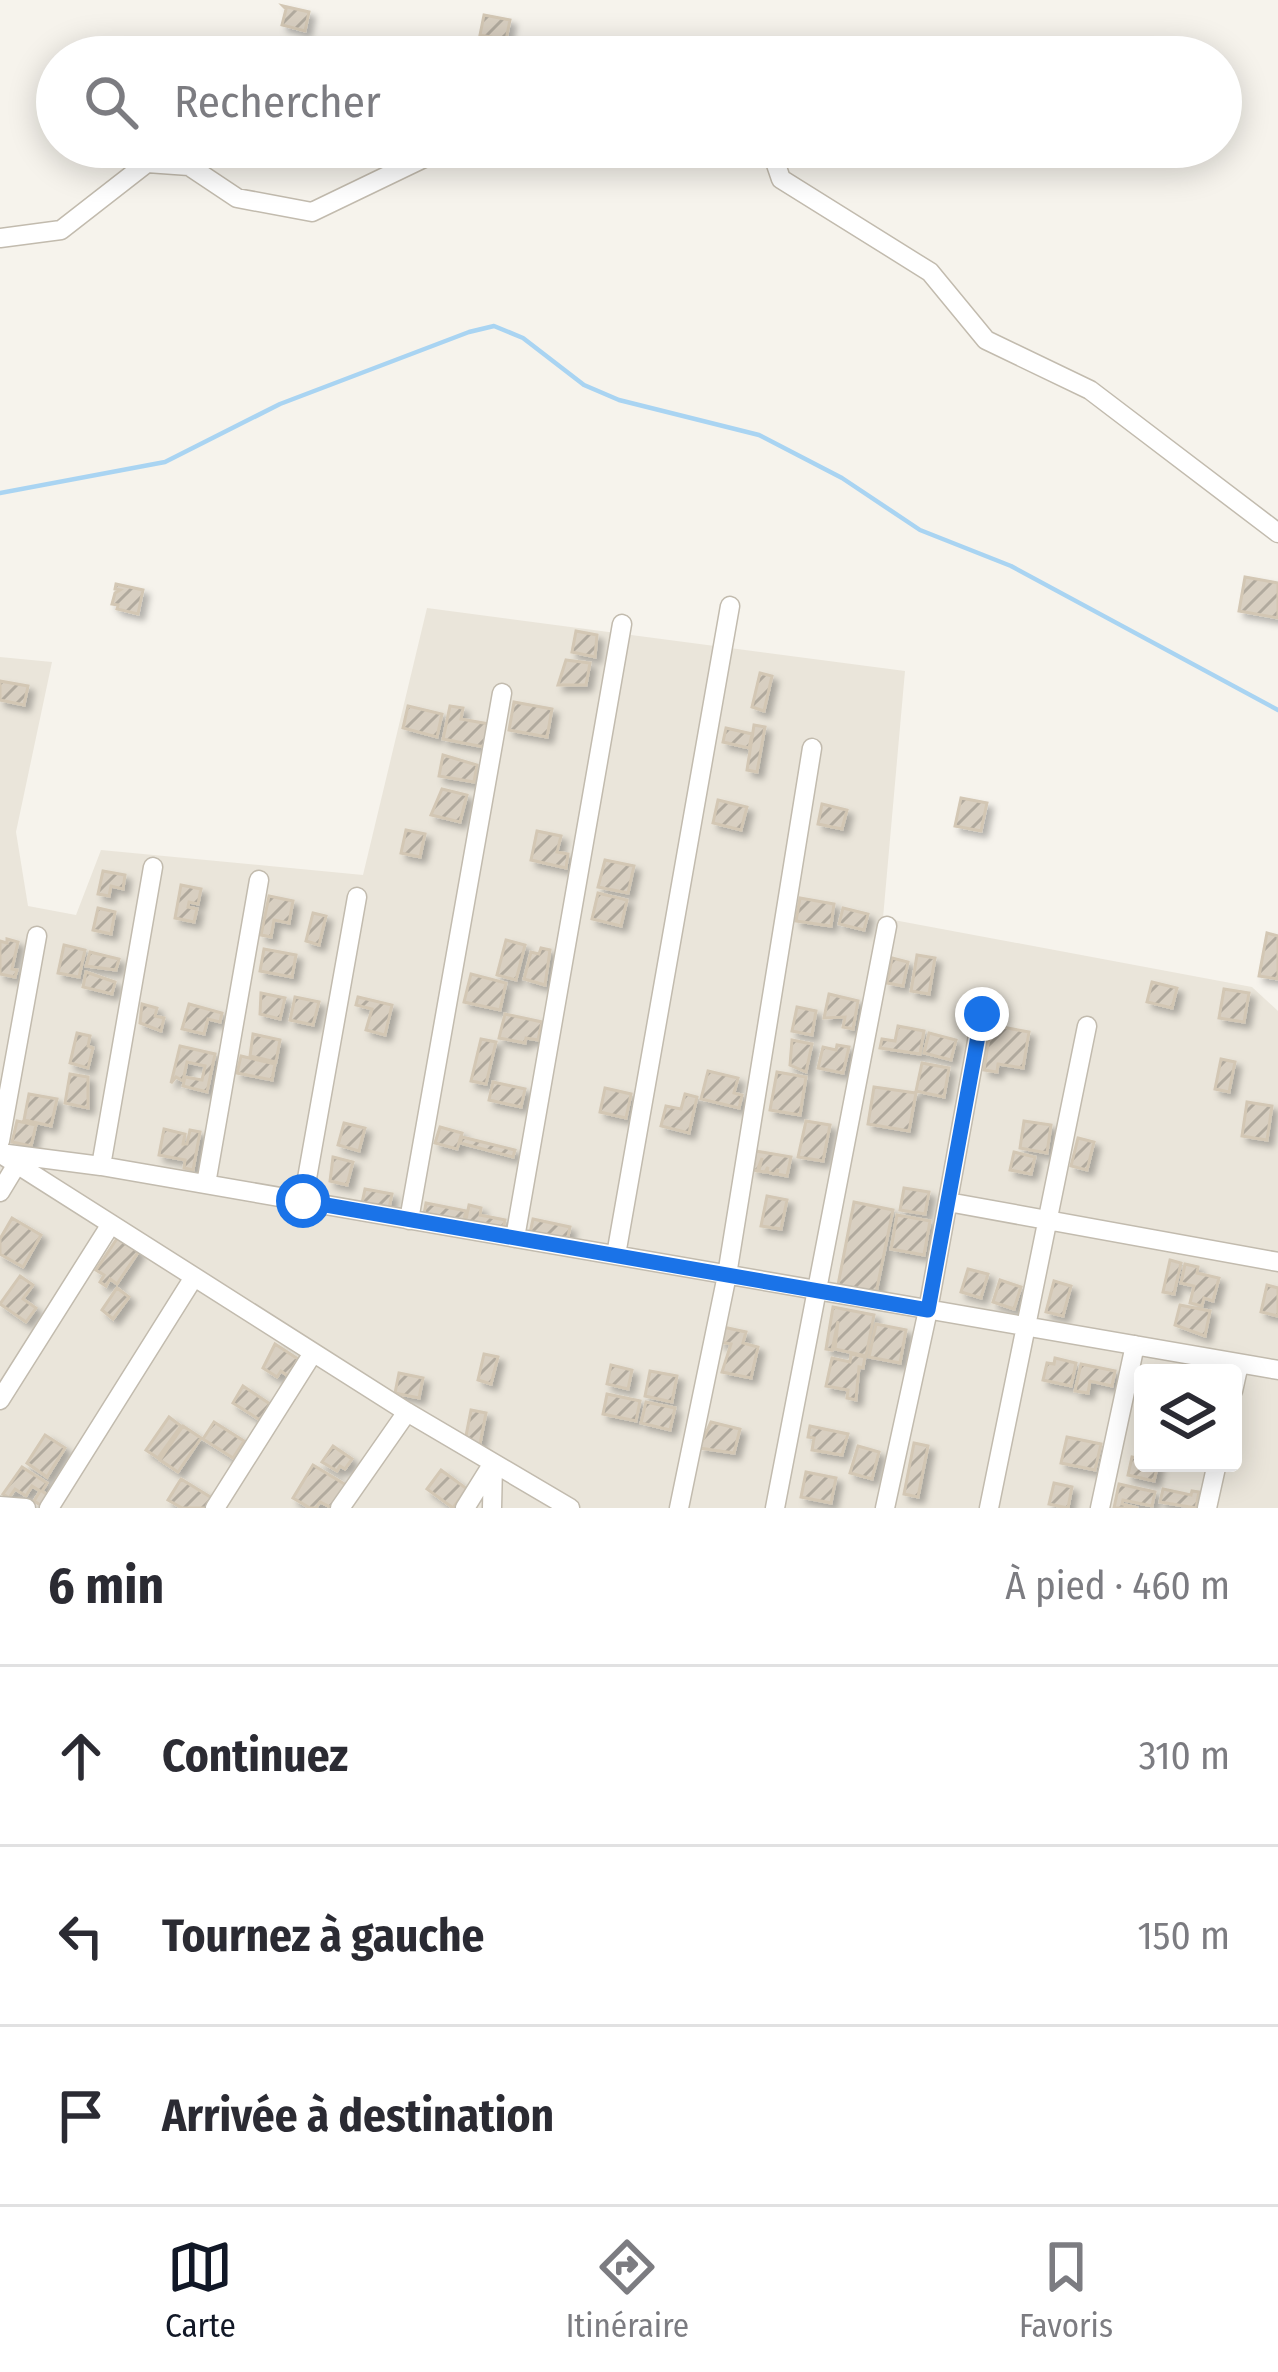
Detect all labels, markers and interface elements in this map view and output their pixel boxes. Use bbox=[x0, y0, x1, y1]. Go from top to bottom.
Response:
search box bbox=[36, 36, 1242, 168]
icon: search bbox=[78, 69, 144, 135]
text: Rechercher bbox=[174, 75, 381, 129]
route end bbox=[955, 987, 1009, 1041]
route start bbox=[276, 1174, 330, 1228]
map controls bbox=[1134, 1364, 1242, 1472]
button: layers bbox=[1134, 1364, 1242, 1472]
text: 6 min bbox=[48, 1555, 164, 1617]
text: À pied · 460 m bbox=[1005, 1563, 1230, 1609]
icon: ahead bbox=[48, 1723, 114, 1789]
text: Continuez bbox=[162, 1729, 348, 1783]
text: 310 m bbox=[1139, 1733, 1230, 1779]
icon: left bbox=[48, 1903, 114, 1969]
text: Tournez à gauche bbox=[162, 1909, 484, 1963]
text: 150 m bbox=[1137, 1913, 1230, 1959]
icon: arrive bbox=[48, 2083, 114, 2149]
text: Arrivée à destination bbox=[162, 2089, 554, 2143]
tab: Carte bbox=[165, 2234, 236, 2346]
tab: Itinéraire bbox=[566, 2234, 689, 2346]
tab: Favoris bbox=[1019, 2234, 1113, 2346]

